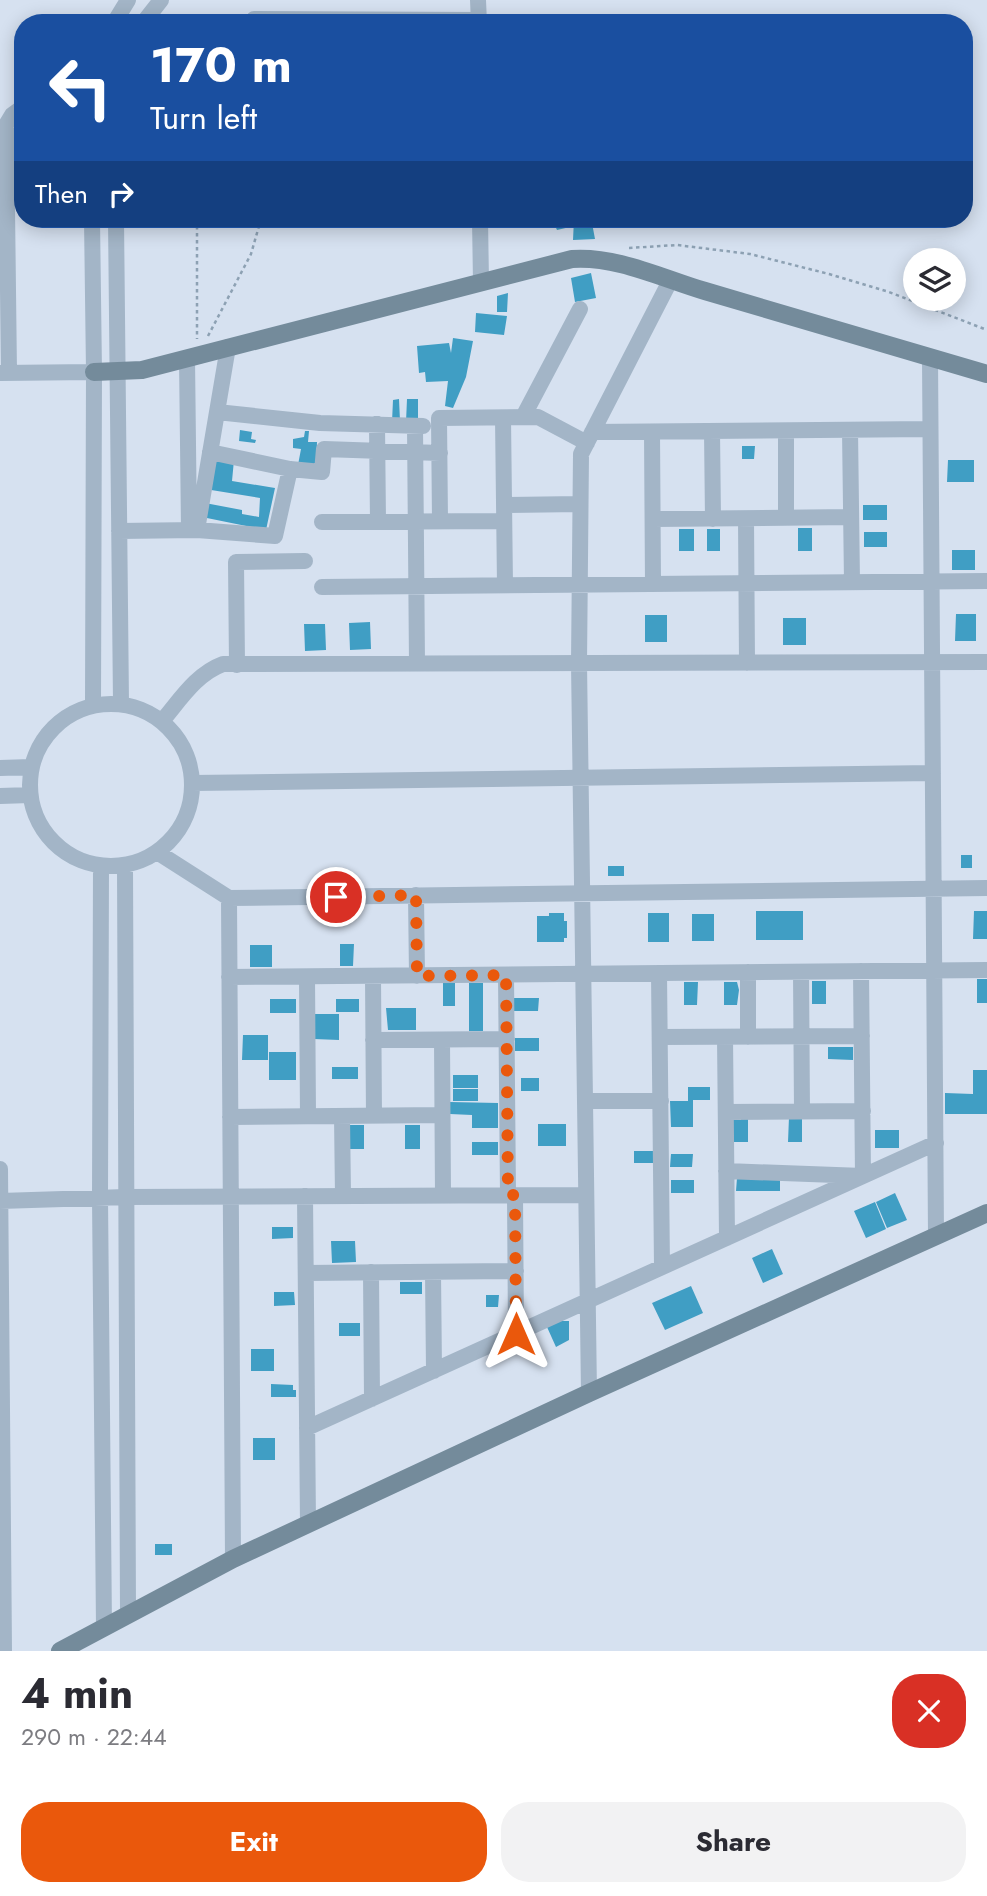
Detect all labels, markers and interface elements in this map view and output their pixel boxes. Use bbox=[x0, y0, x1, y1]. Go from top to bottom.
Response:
text: 170 m bbox=[150, 30, 292, 100]
icon: left bbox=[35, 42, 126, 133]
text: Turn left bbox=[150, 95, 257, 141]
text: Then bbox=[35, 175, 88, 213]
icon: right bbox=[102, 175, 140, 213]
map controls bbox=[903, 248, 966, 311]
button: layers bbox=[903, 248, 966, 311]
pin bbox=[306, 867, 366, 927]
icon: arrive bbox=[317, 878, 355, 916]
position arrow bbox=[479, 1297, 553, 1371]
text: 4 min bbox=[21, 1663, 133, 1724]
button: close bbox=[892, 1674, 966, 1748]
text: 290 m · 22:44 bbox=[21, 1720, 167, 1754]
button: Exit bbox=[21, 1802, 487, 1882]
button: Share bbox=[501, 1802, 966, 1882]

